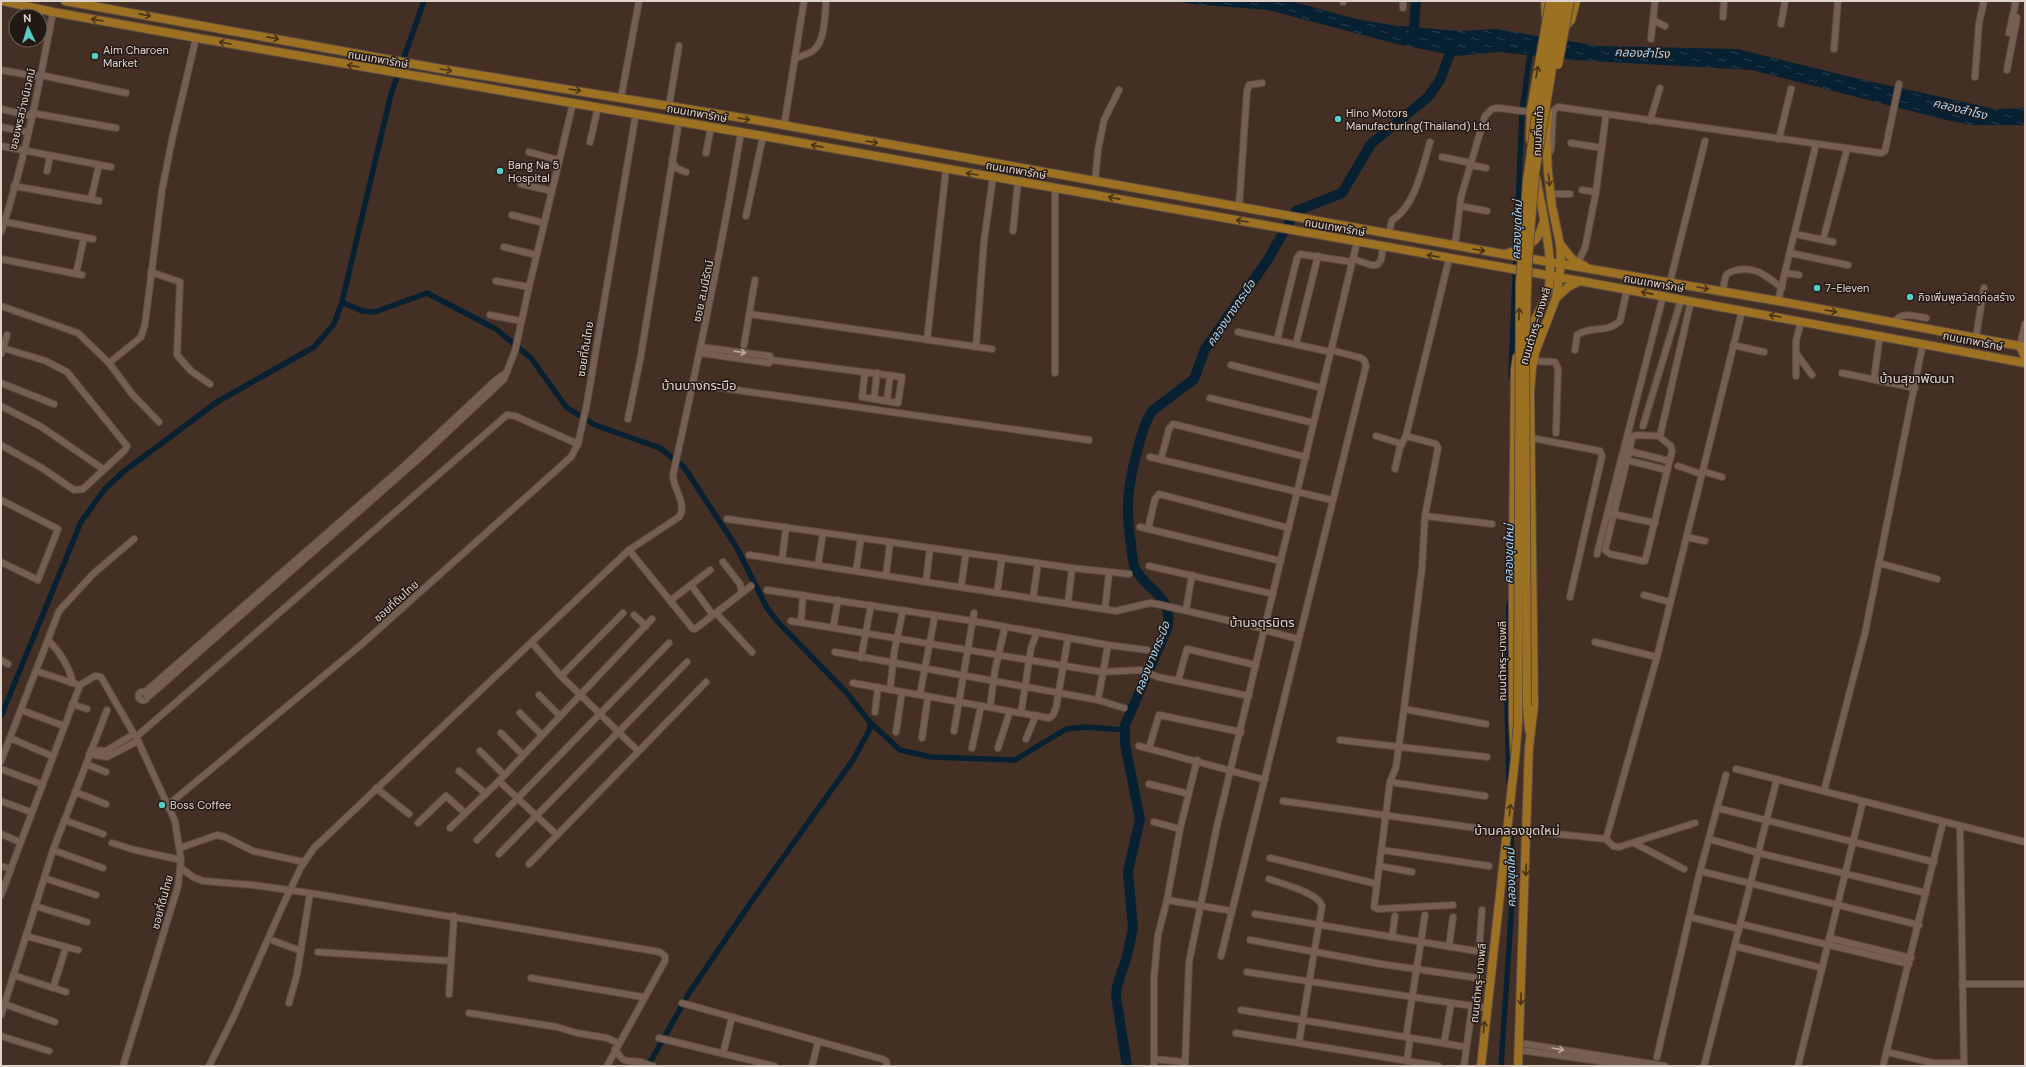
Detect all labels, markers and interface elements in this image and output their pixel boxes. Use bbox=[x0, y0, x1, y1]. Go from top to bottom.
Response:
north arrow bbox=[8, 8, 48, 48]
text: N bbox=[23, 11, 32, 25]
one-way arrow bbox=[138, 12, 151, 20]
one-way arrow bbox=[90, 16, 103, 24]
one-way arrow bbox=[266, 35, 279, 43]
one-way arrow bbox=[218, 39, 231, 47]
place label: Aim Charoen Market bbox=[103, 43, 169, 70]
water label: คลองสำโรง bbox=[1614, 44, 1670, 62]
street label: ถนนเทพารักษ์ bbox=[347, 47, 409, 71]
marker: Aim Charoen Market bbox=[90, 51, 100, 61]
one-way arrow bbox=[346, 61, 359, 69]
one-way arrow bbox=[440, 66, 453, 74]
one-way arrow bbox=[1533, 66, 1541, 79]
street label: ซอยพรสว่างนิเวศน์ bbox=[6, 67, 38, 151]
one-way arrow bbox=[568, 87, 581, 95]
water label: คลองสำโรง bbox=[1931, 95, 1989, 124]
street label: ถนนเทพารักษ์ bbox=[666, 101, 728, 125]
street label: ถนนกิ่งแก้ว bbox=[1529, 105, 1546, 157]
place label: Hino Motors Manufacturing(Thailand) Ltd. bbox=[1346, 106, 1492, 133]
marker: Hino Motors Manufacturing(Thailand) Ltd. bbox=[1333, 114, 1343, 124]
one-way arrow bbox=[738, 115, 751, 123]
one-way arrow bbox=[865, 138, 878, 146]
one-way arrow bbox=[810, 142, 823, 150]
place label: Bang Na 5 Hospital bbox=[508, 158, 560, 185]
street label: ถนนเทพารักษ์ bbox=[985, 158, 1047, 182]
marker: Bang Na 5 Hospital bbox=[495, 166, 505, 176]
one-way arrow bbox=[966, 169, 979, 177]
one-way arrow bbox=[1545, 173, 1552, 186]
one-way arrow bbox=[1108, 194, 1121, 202]
water label: คลองขุดใหม่ bbox=[1508, 198, 1526, 260]
street label: ถนนเทพารักษ์ bbox=[1304, 215, 1366, 239]
one-way arrow bbox=[1236, 217, 1249, 225]
one-way arrow bbox=[1472, 246, 1485, 254]
one-way arrow bbox=[1427, 251, 1440, 259]
street label: ซอย ส.มนีรัตน์ bbox=[690, 259, 716, 323]
street label: ถนนเทพารักษ์ bbox=[1623, 271, 1685, 295]
water label: คลองบางกระบือ bbox=[1203, 276, 1260, 350]
place label: 7-Eleven bbox=[1825, 281, 1869, 295]
marker: 7-Eleven bbox=[1812, 283, 1822, 293]
one-way arrow bbox=[1696, 284, 1709, 292]
street label: ถนนตำหรุ-บางพลี bbox=[1517, 286, 1553, 366]
one-way arrow bbox=[1641, 289, 1654, 297]
place label: กิจเพิ่มพูลวัสดุก่อสร้าง bbox=[1918, 290, 2015, 304]
marker: กิจเพิ่มพูลวัสดุก่อสร้าง bbox=[1905, 292, 1915, 302]
one-way arrow bbox=[1824, 307, 1837, 315]
one-way arrow bbox=[1515, 308, 1523, 321]
one-way arrow bbox=[1769, 312, 1782, 320]
street label: ซอยที่ดินไทย bbox=[573, 320, 596, 378]
street label: ถนนเทพารักษ์ bbox=[1942, 328, 2004, 354]
one-way arrow bbox=[733, 348, 746, 356]
district label: บ้านสุขาพัฒนา bbox=[1880, 370, 1954, 387]
district label: บ้านบางกระบือ bbox=[661, 377, 737, 394]
water label: คลองขุดใหม่ bbox=[1500, 522, 1518, 584]
street label: ซอยที่ดินไทย bbox=[370, 576, 421, 625]
district label: บ้านจตุรมิตร bbox=[1229, 614, 1295, 631]
water label: คลองบางกระบือ bbox=[1130, 618, 1174, 697]
street label: ถนนตำหรุ-บางพลี bbox=[1495, 621, 1509, 701]
place label: Boss Coffee bbox=[170, 798, 231, 812]
marker: Boss Coffee bbox=[157, 800, 167, 810]
one-way arrow bbox=[1506, 804, 1514, 817]
district label: บ้านคลองขุดใหม่ bbox=[1474, 822, 1560, 839]
water label: คลองขุดใหม่ bbox=[1502, 846, 1520, 908]
one-way arrow bbox=[1522, 863, 1530, 876]
street label: ซอยที่ดินไทย bbox=[147, 873, 176, 931]
street label: ถนนตำหรุ-บางพลี bbox=[1467, 942, 1489, 1024]
one-way arrow bbox=[1517, 992, 1524, 1005]
one-way arrow bbox=[1481, 1021, 1488, 1034]
one-way arrow bbox=[1551, 1045, 1564, 1053]

